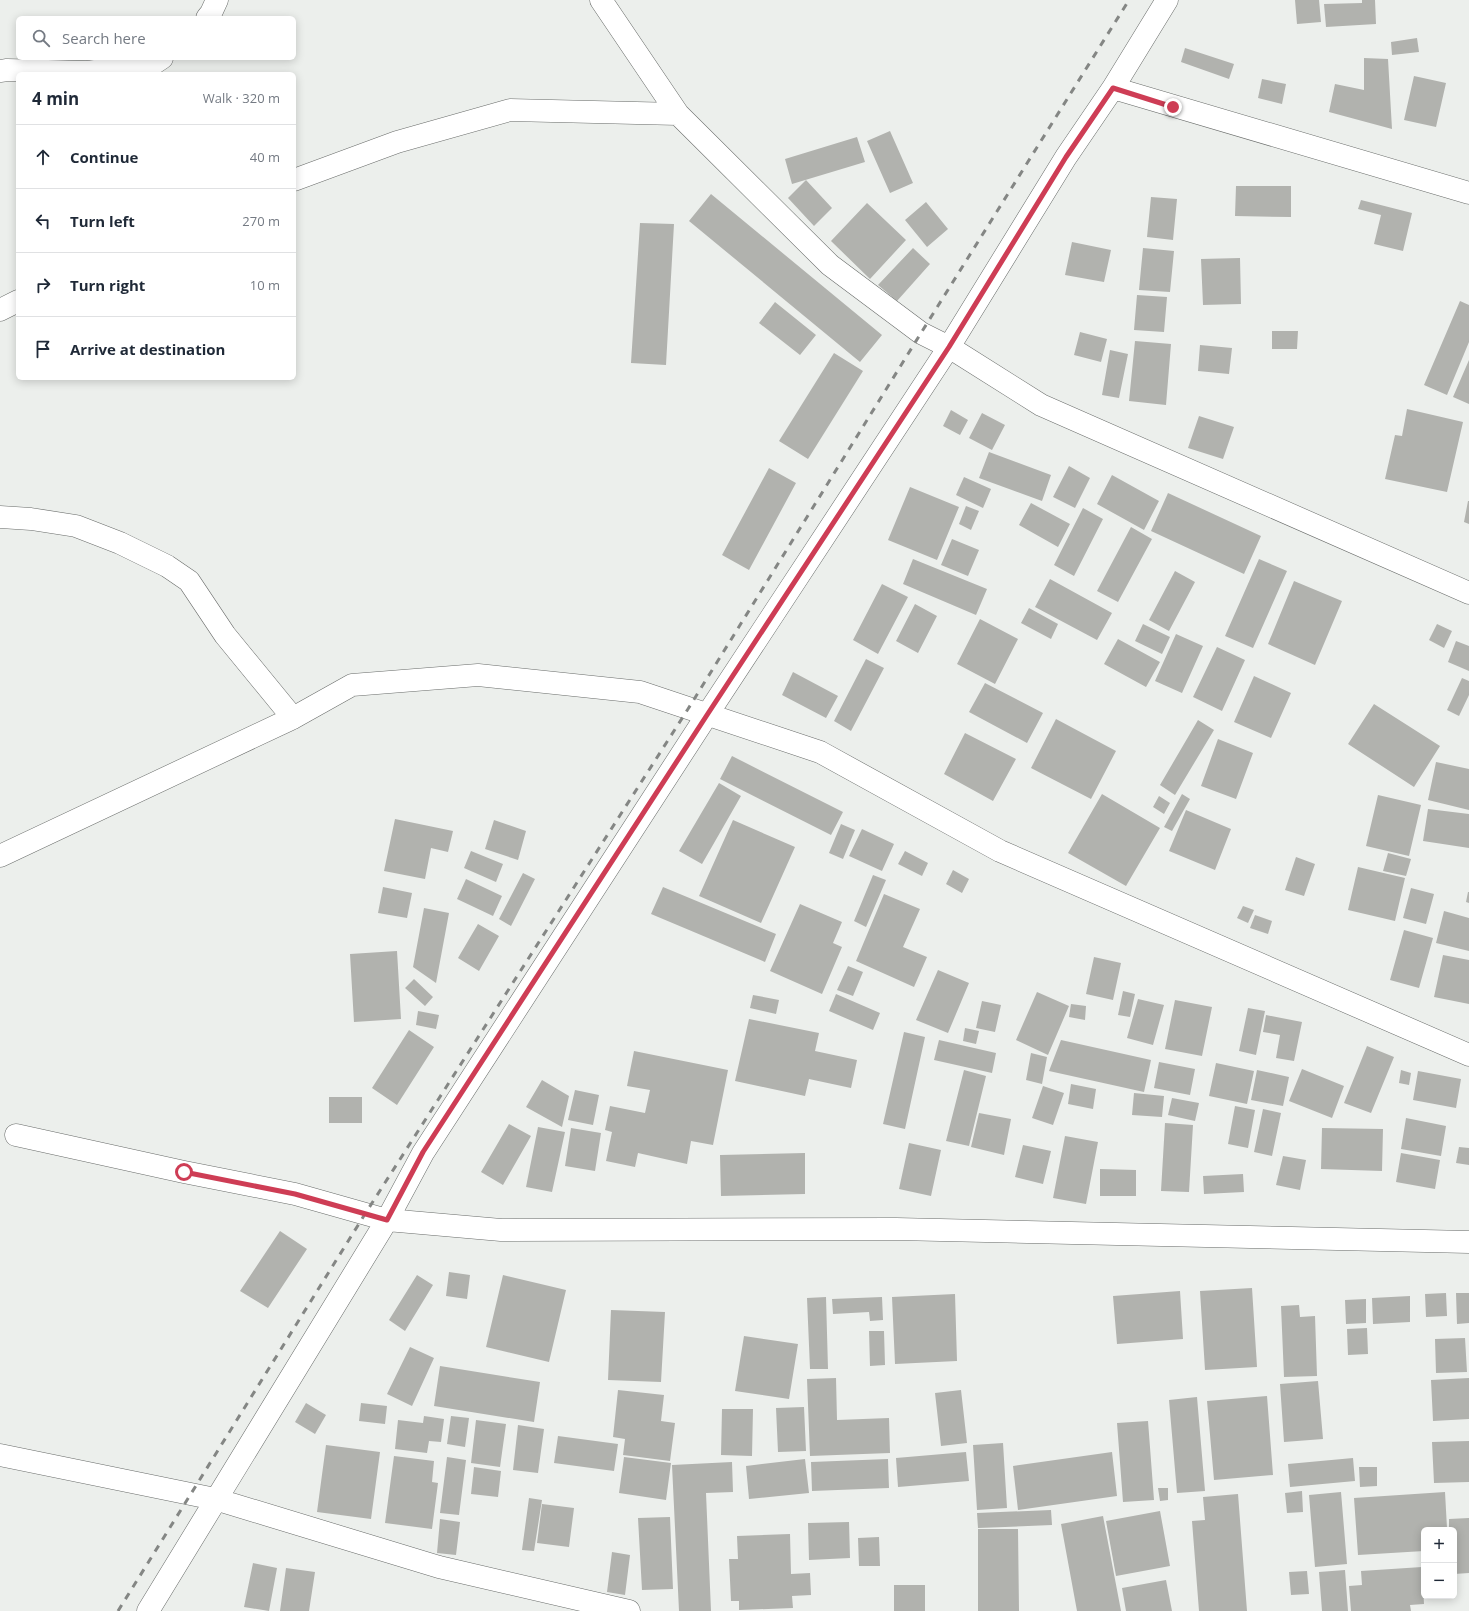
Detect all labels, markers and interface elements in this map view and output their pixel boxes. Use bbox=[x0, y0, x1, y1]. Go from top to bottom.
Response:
search box bbox=[16, 16, 296, 60]
icon: search bbox=[30, 27, 52, 49]
text: Search here bbox=[62, 28, 146, 48]
text: 4 min bbox=[32, 87, 79, 110]
text: Walk · 320 m bbox=[203, 89, 280, 107]
route end bbox=[1164, 98, 1182, 116]
icon: ahead bbox=[32, 146, 54, 168]
text: Continue bbox=[70, 147, 138, 167]
text: 40 m bbox=[250, 148, 280, 166]
icon: left bbox=[32, 210, 54, 232]
text: Turn left bbox=[70, 211, 135, 231]
text: 270 m bbox=[242, 212, 280, 230]
icon: right bbox=[32, 274, 54, 296]
text: Turn right bbox=[70, 275, 145, 295]
text: 10 m bbox=[250, 276, 280, 294]
icon: arrive bbox=[32, 338, 54, 360]
text: Arrive at destination bbox=[70, 339, 225, 359]
route start bbox=[175, 1163, 193, 1181]
map controls bbox=[1421, 1527, 1457, 1599]
button: + bbox=[1421, 1527, 1457, 1563]
button: − bbox=[1421, 1563, 1457, 1599]

